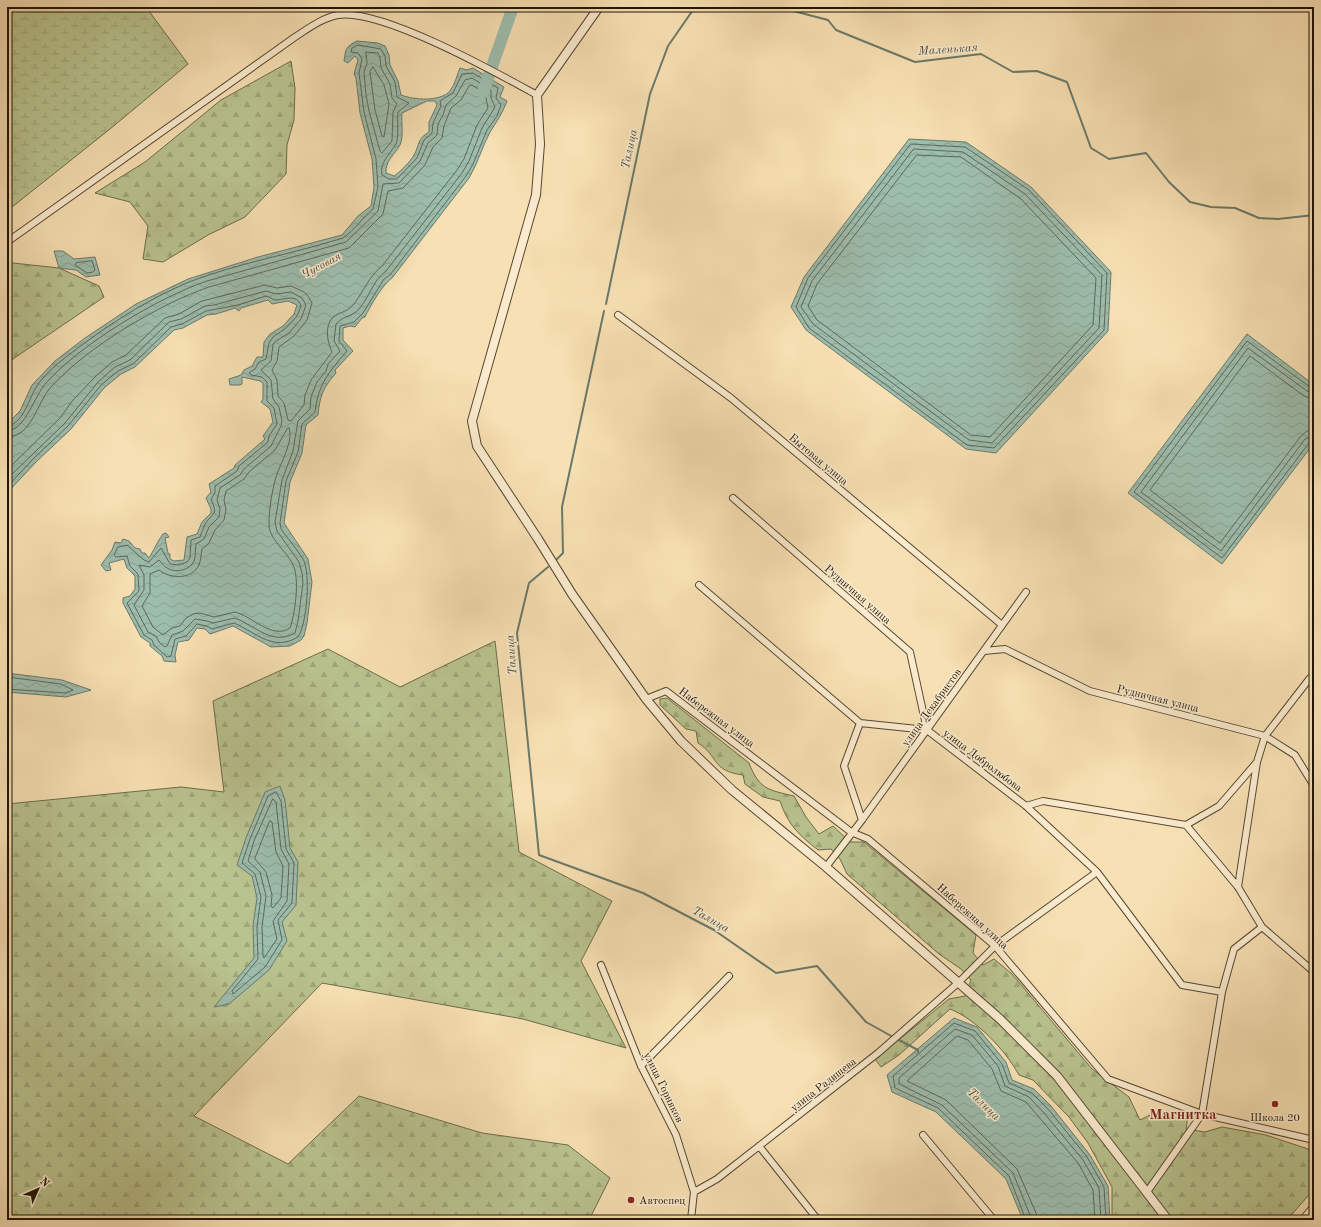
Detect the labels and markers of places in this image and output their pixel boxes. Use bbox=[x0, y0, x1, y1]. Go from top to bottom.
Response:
marker: Школа 20 bbox=[1270, 1099, 1280, 1109]
place label: Школа 20 bbox=[1250, 1113, 1300, 1124]
marker: Автоспец bbox=[626, 1195, 636, 1205]
place label: Автоспец bbox=[639, 1196, 685, 1207]

